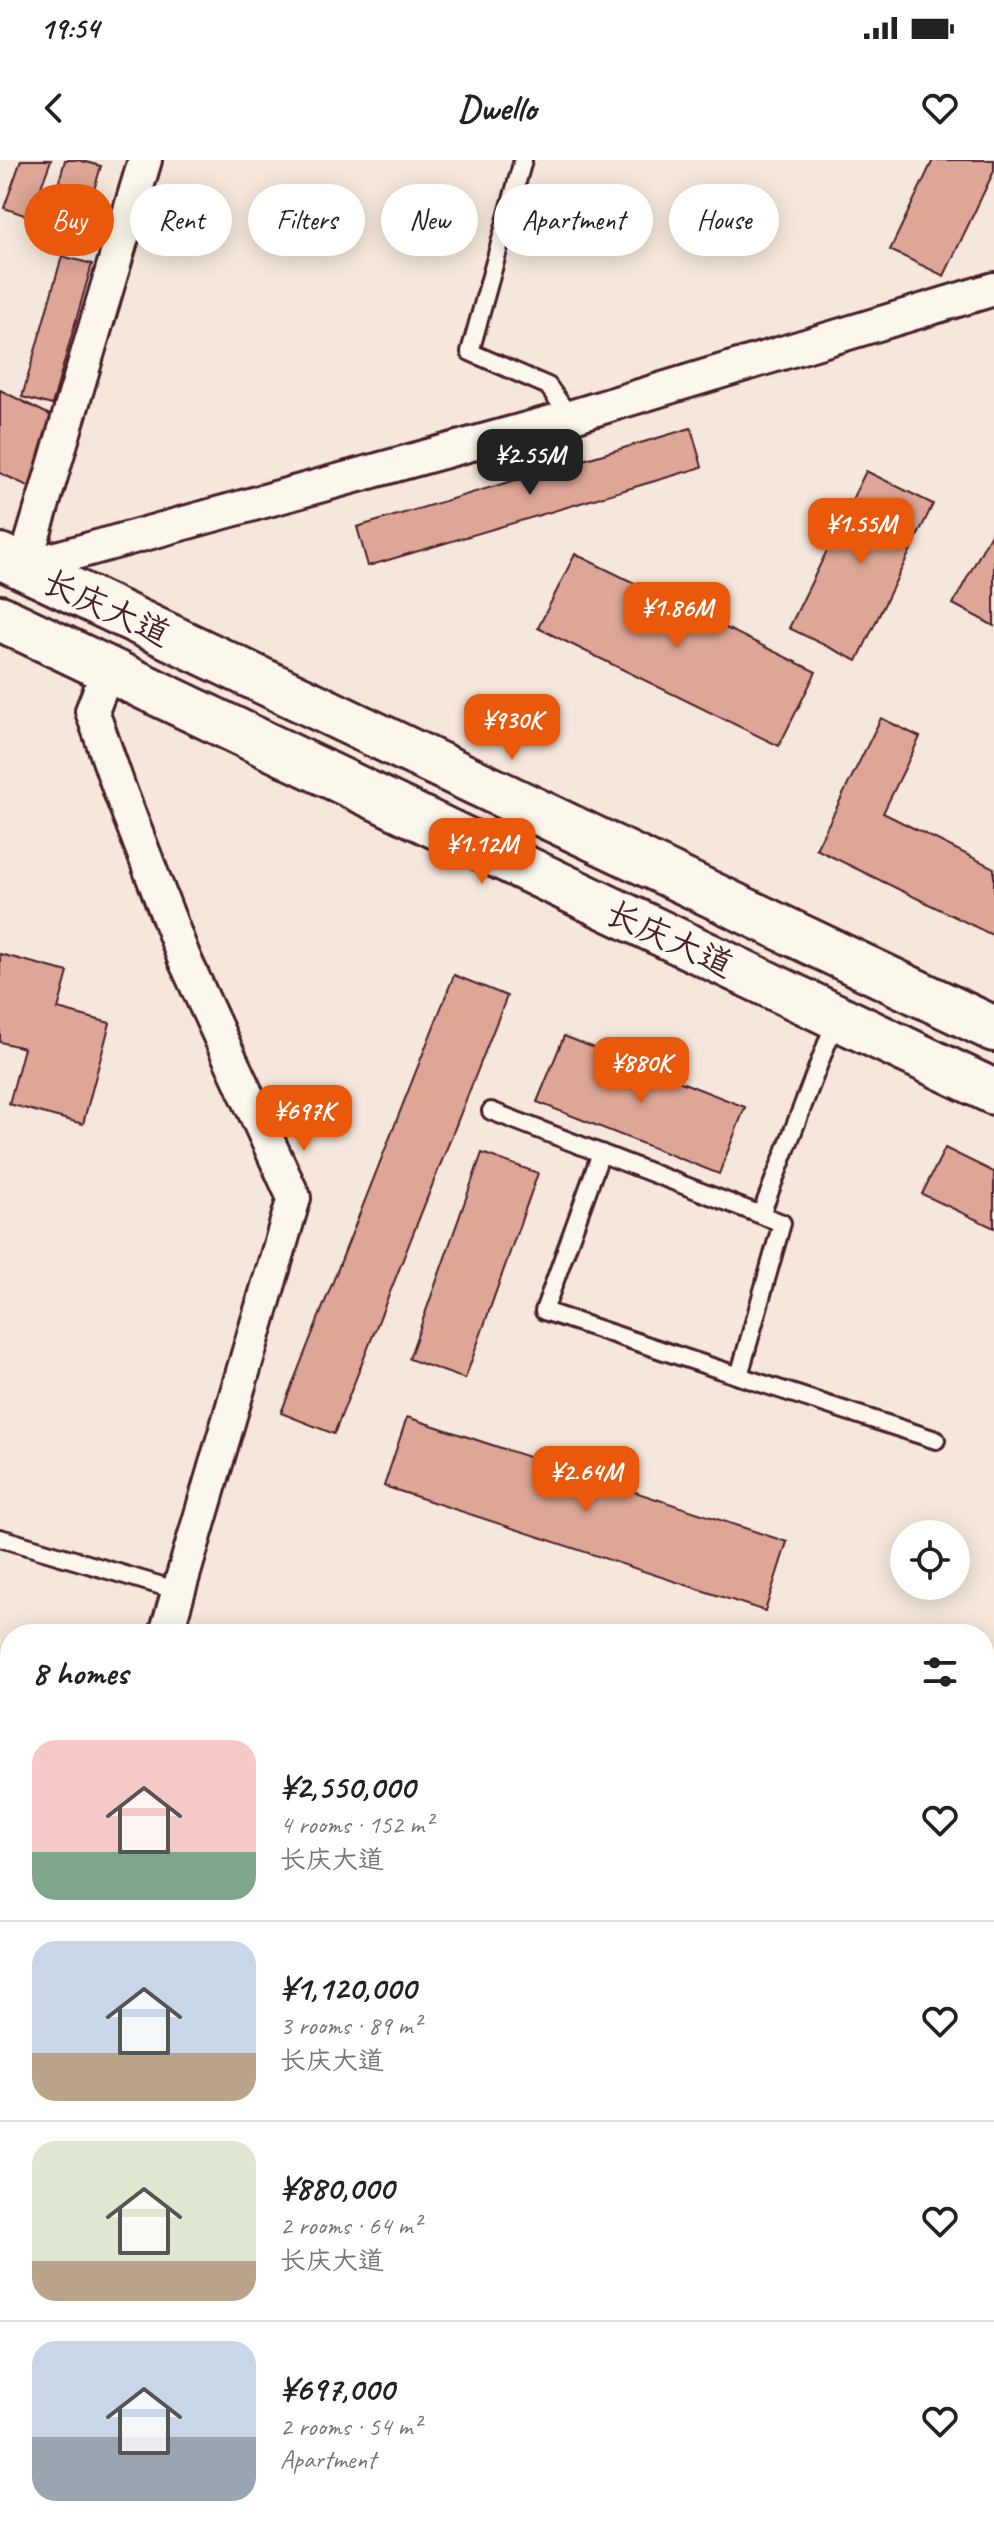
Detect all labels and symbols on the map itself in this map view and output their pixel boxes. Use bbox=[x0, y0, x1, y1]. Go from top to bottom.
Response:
pin: ¥2.55M bbox=[465, 429, 595, 497]
pin: ¥1.55M bbox=[796, 498, 926, 566]
street label: 长庆大道 bbox=[36, 559, 178, 656]
pin: ¥1.86M bbox=[612, 582, 742, 650]
pin: ¥930K bbox=[456, 694, 568, 762]
pin: ¥1.12M bbox=[417, 818, 547, 886]
street label: 长庆大道 bbox=[599, 890, 741, 987]
pin: ¥880K bbox=[585, 1037, 697, 1105]
pin: ¥697K bbox=[248, 1085, 360, 1153]
pin: ¥2.64M bbox=[521, 1446, 651, 1514]

